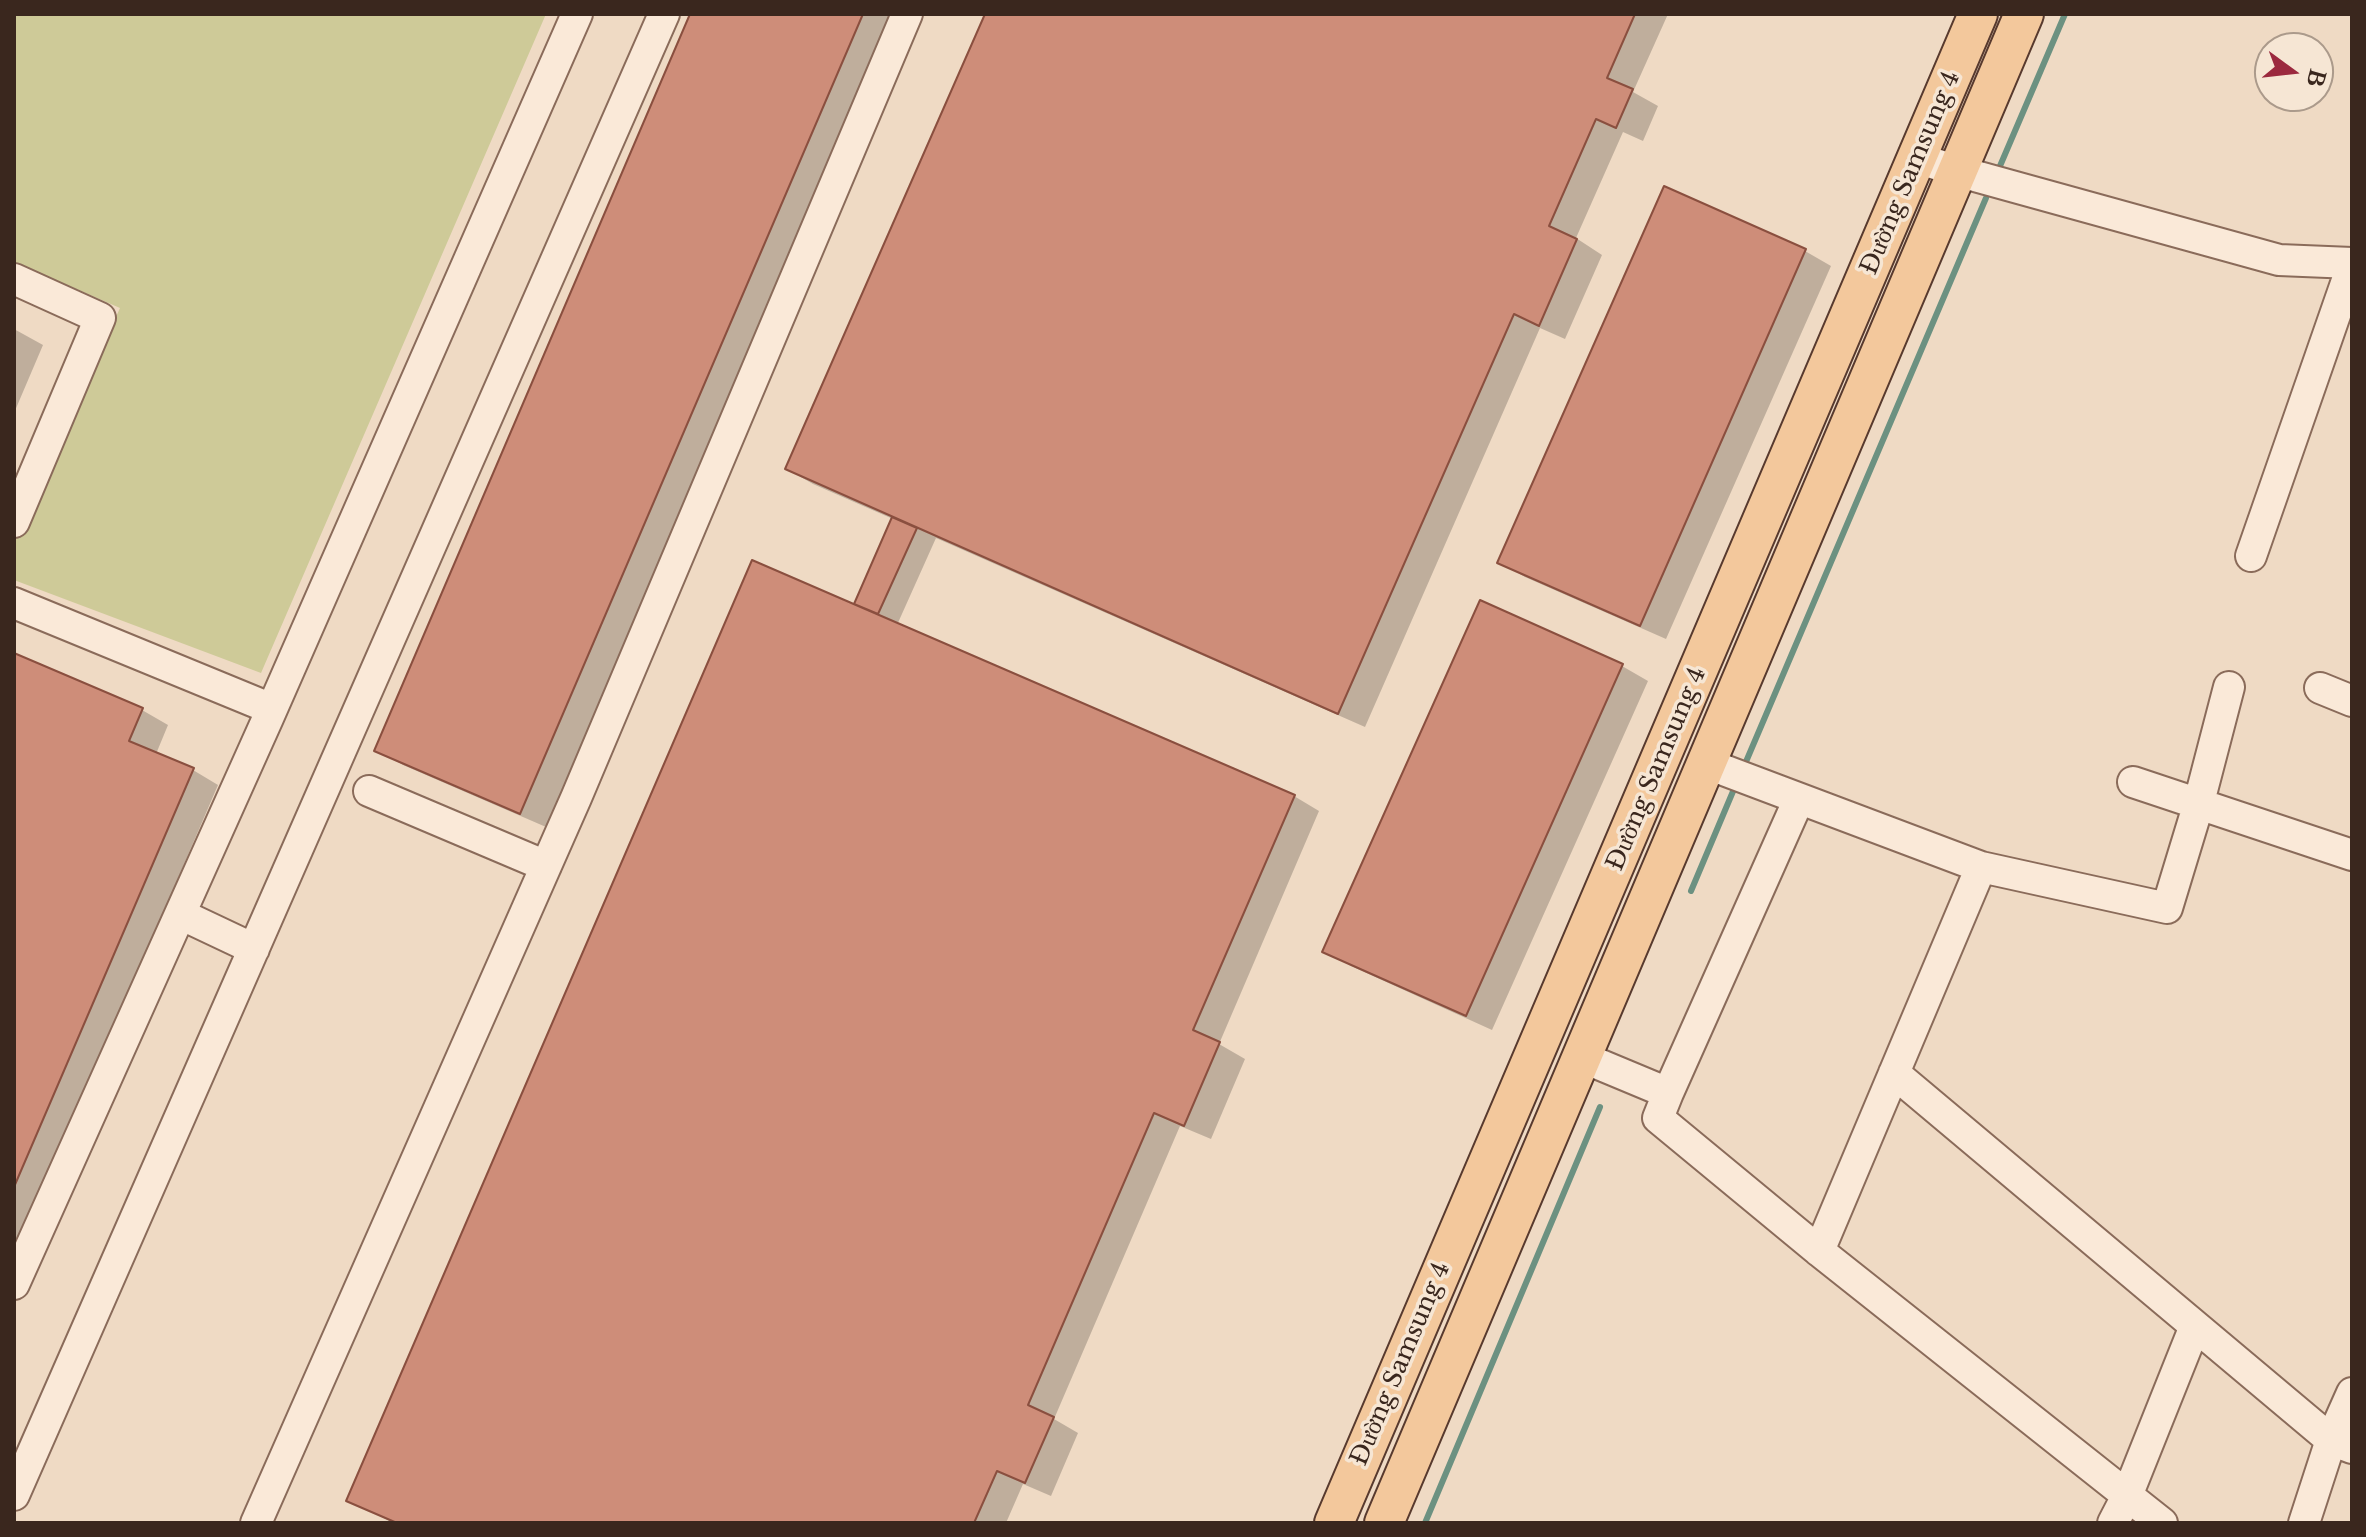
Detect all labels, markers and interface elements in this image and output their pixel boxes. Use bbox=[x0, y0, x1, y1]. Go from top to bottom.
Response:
north arrow bbox=[2254, 32, 2334, 112]
text: B bbox=[2300, 66, 2331, 90]
street label: Đường Samsung 4 bbox=[1855, 67, 1967, 279]
street label: Đường Samsung 4 bbox=[1601, 663, 1713, 875]
street label: Đường Samsung 4 bbox=[1345, 1258, 1457, 1470]

